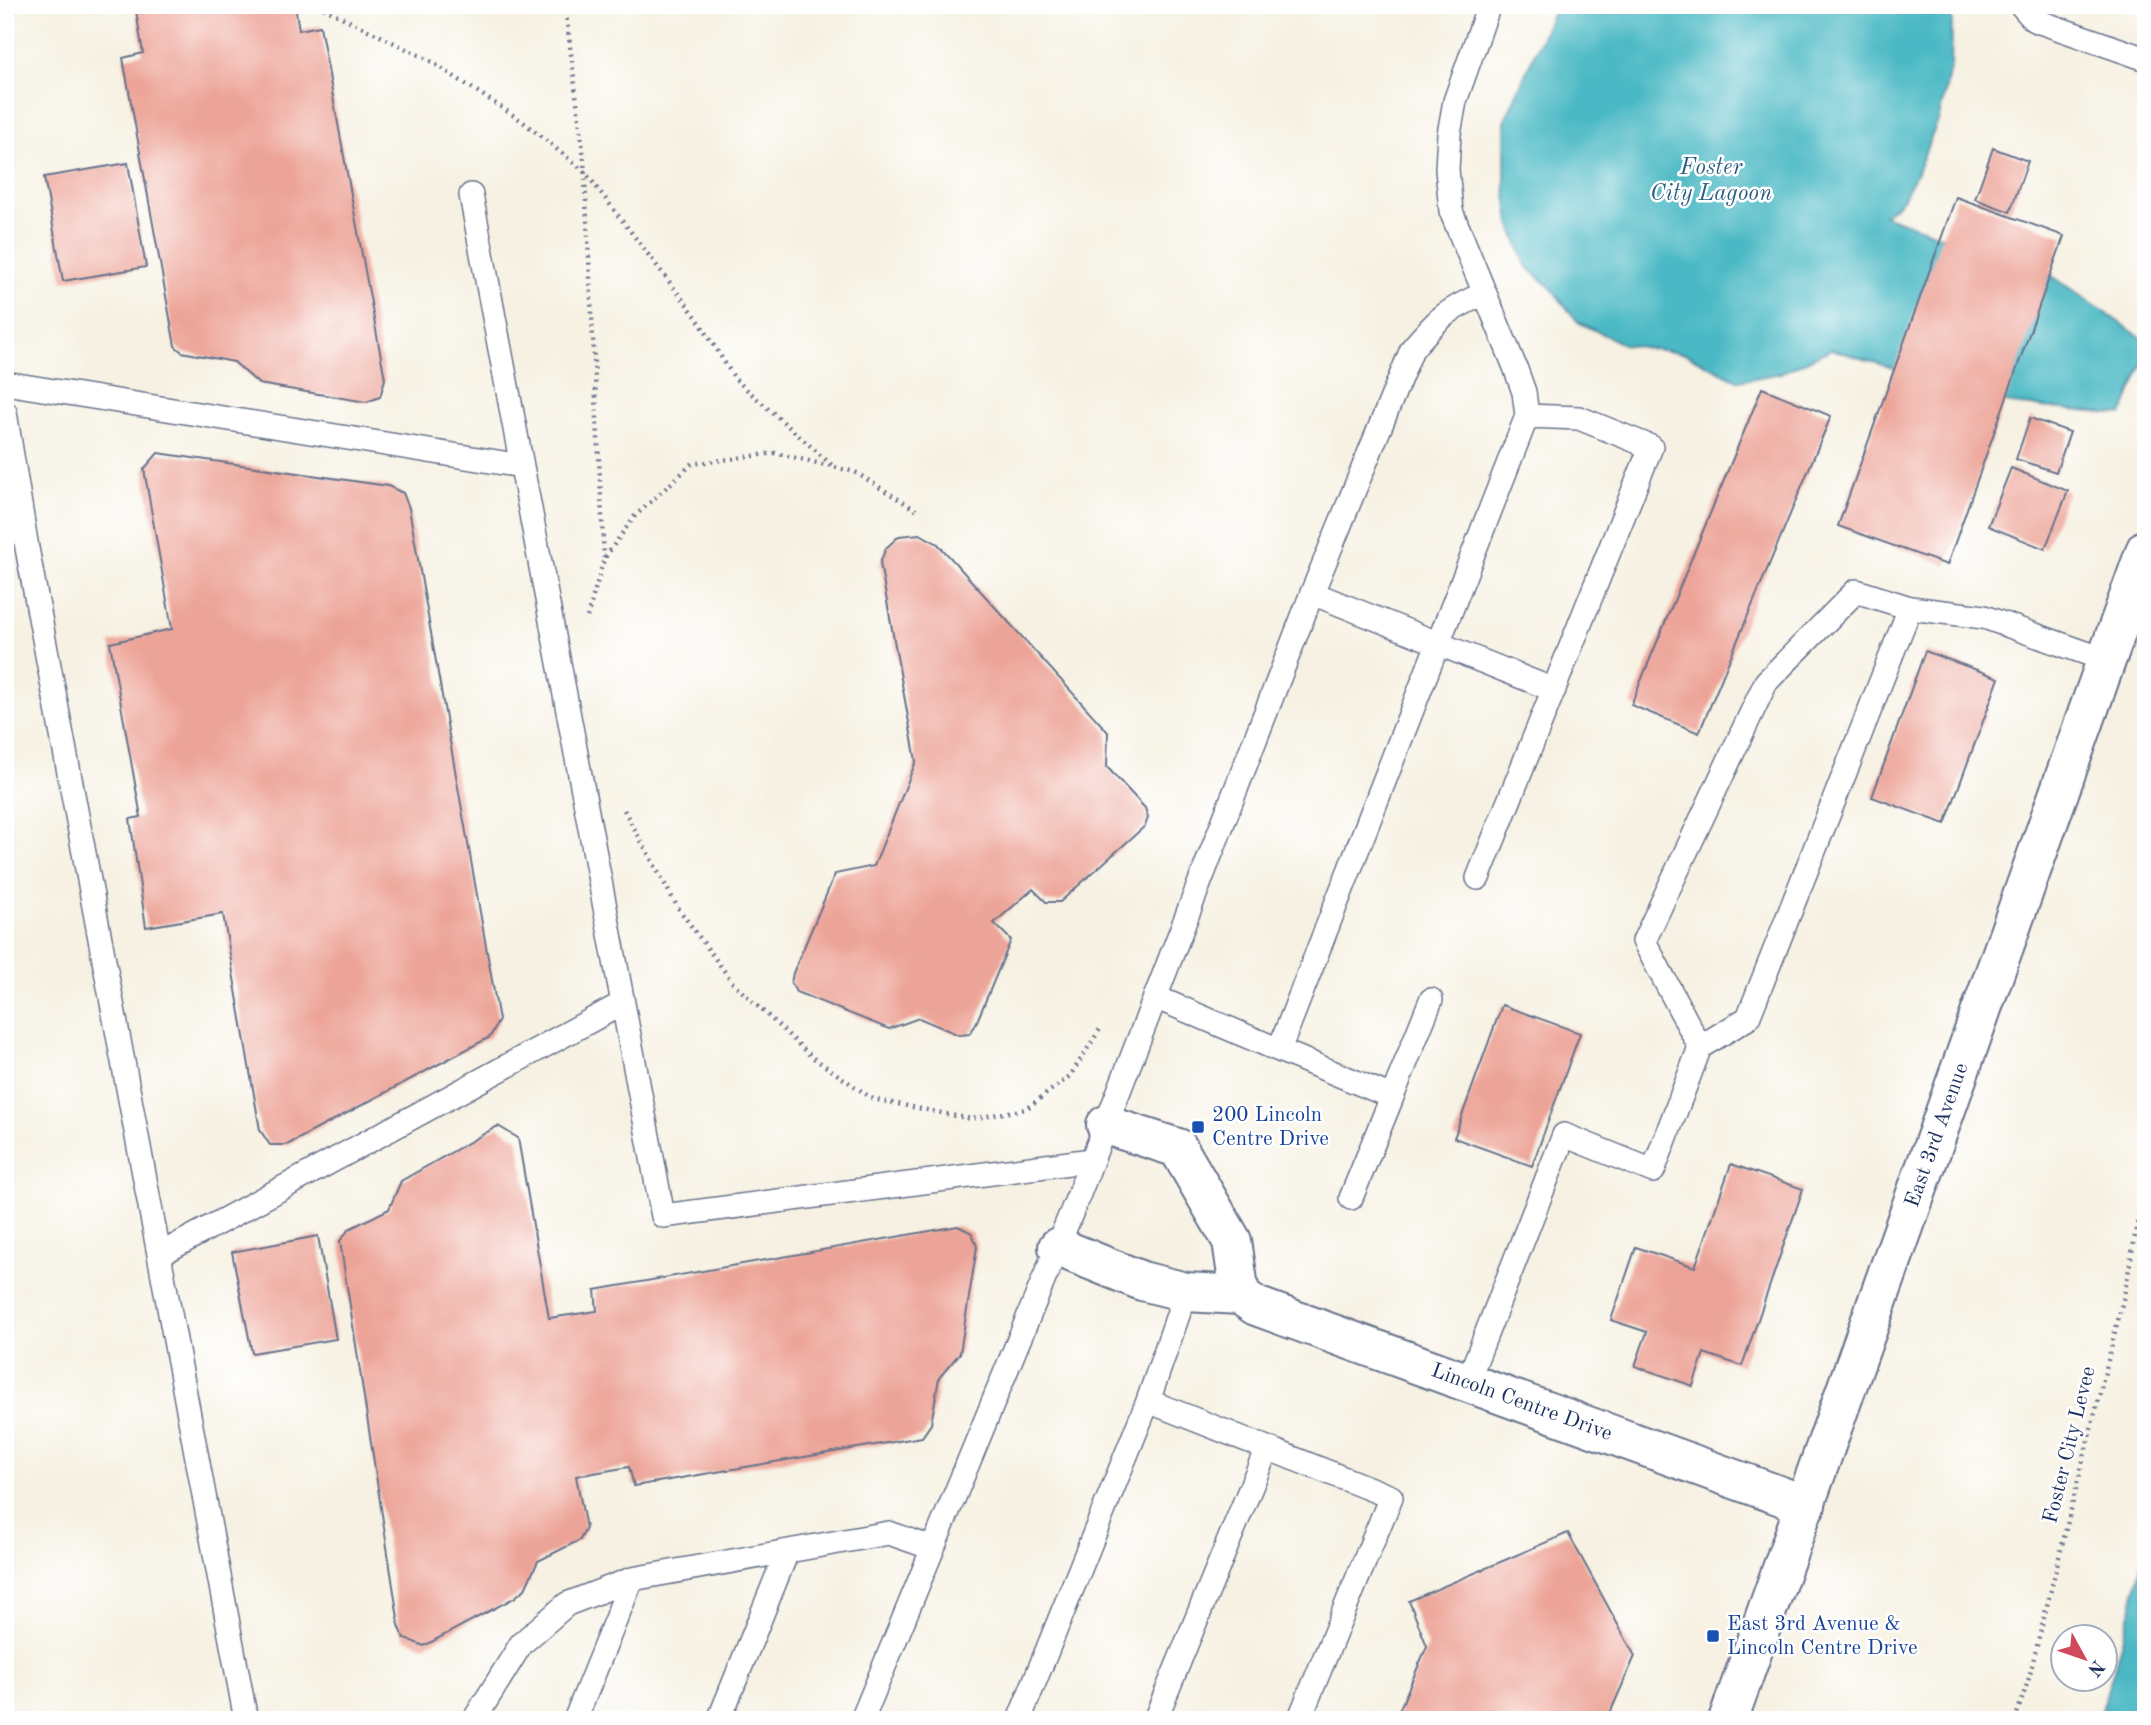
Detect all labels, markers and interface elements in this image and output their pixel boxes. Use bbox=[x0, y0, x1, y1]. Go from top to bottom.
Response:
water label: Foster City Lagoon bbox=[1650, 156, 1772, 206]
street label: East 3rd Avenue bbox=[1901, 1060, 1972, 1210]
place label: 200 Lincoln Centre Drive bbox=[1212, 1105, 1329, 1150]
marker: 200 Lincoln Centre Drive bbox=[1190, 1119, 1206, 1135]
street label: Lincoln Centre Drive bbox=[1428, 1360, 1615, 1444]
street label: Foster City Levee bbox=[2040, 1364, 2100, 1526]
place label: East 3rd Avenue & Lincoln Centre Drive bbox=[1727, 1614, 1918, 1659]
north arrow bbox=[2050, 1624, 2120, 1694]
marker: East 3rd Avenue & Lincoln Centre Drive bbox=[1705, 1628, 1721, 1644]
text: N bbox=[2083, 1656, 2107, 1679]

